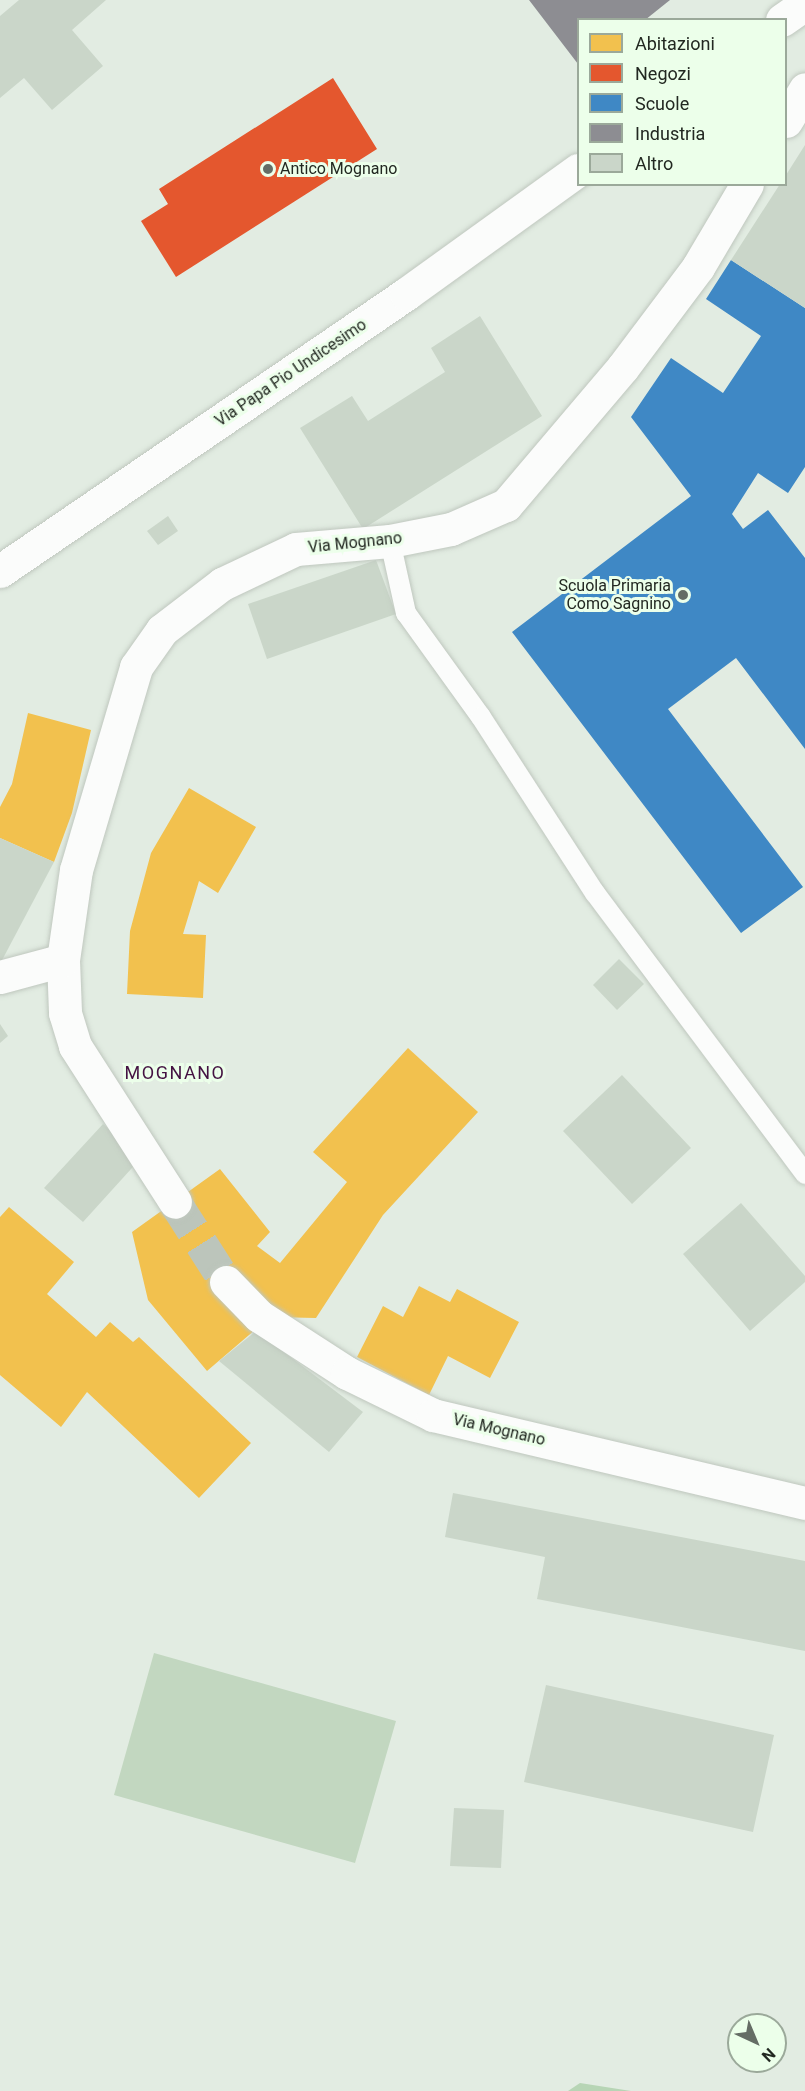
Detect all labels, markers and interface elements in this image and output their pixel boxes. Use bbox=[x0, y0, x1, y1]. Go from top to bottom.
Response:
legend bbox=[577, 18, 787, 186]
text: Abitazioni bbox=[635, 33, 715, 54]
text: Negozi bbox=[635, 63, 691, 84]
text: Scuole bbox=[635, 93, 689, 114]
text: Industria bbox=[635, 123, 705, 144]
text: Altro bbox=[635, 153, 673, 174]
place label: Antico Mognano bbox=[280, 159, 397, 179]
marker: Antico Mognano bbox=[261, 162, 275, 176]
street label: Via Papa Pio Undicesimo bbox=[212, 315, 370, 431]
street label: Via Mognano bbox=[307, 529, 403, 557]
place label: Scuola Primaria Como Sagnino bbox=[558, 576, 671, 614]
marker: Scuola Primaria Como Sagnino bbox=[676, 588, 690, 602]
district label: MOGNANO bbox=[125, 1062, 225, 1084]
street label: Via Mognano bbox=[451, 1410, 547, 1450]
north arrow bbox=[727, 2013, 787, 2073]
text: N bbox=[758, 2044, 779, 2066]

